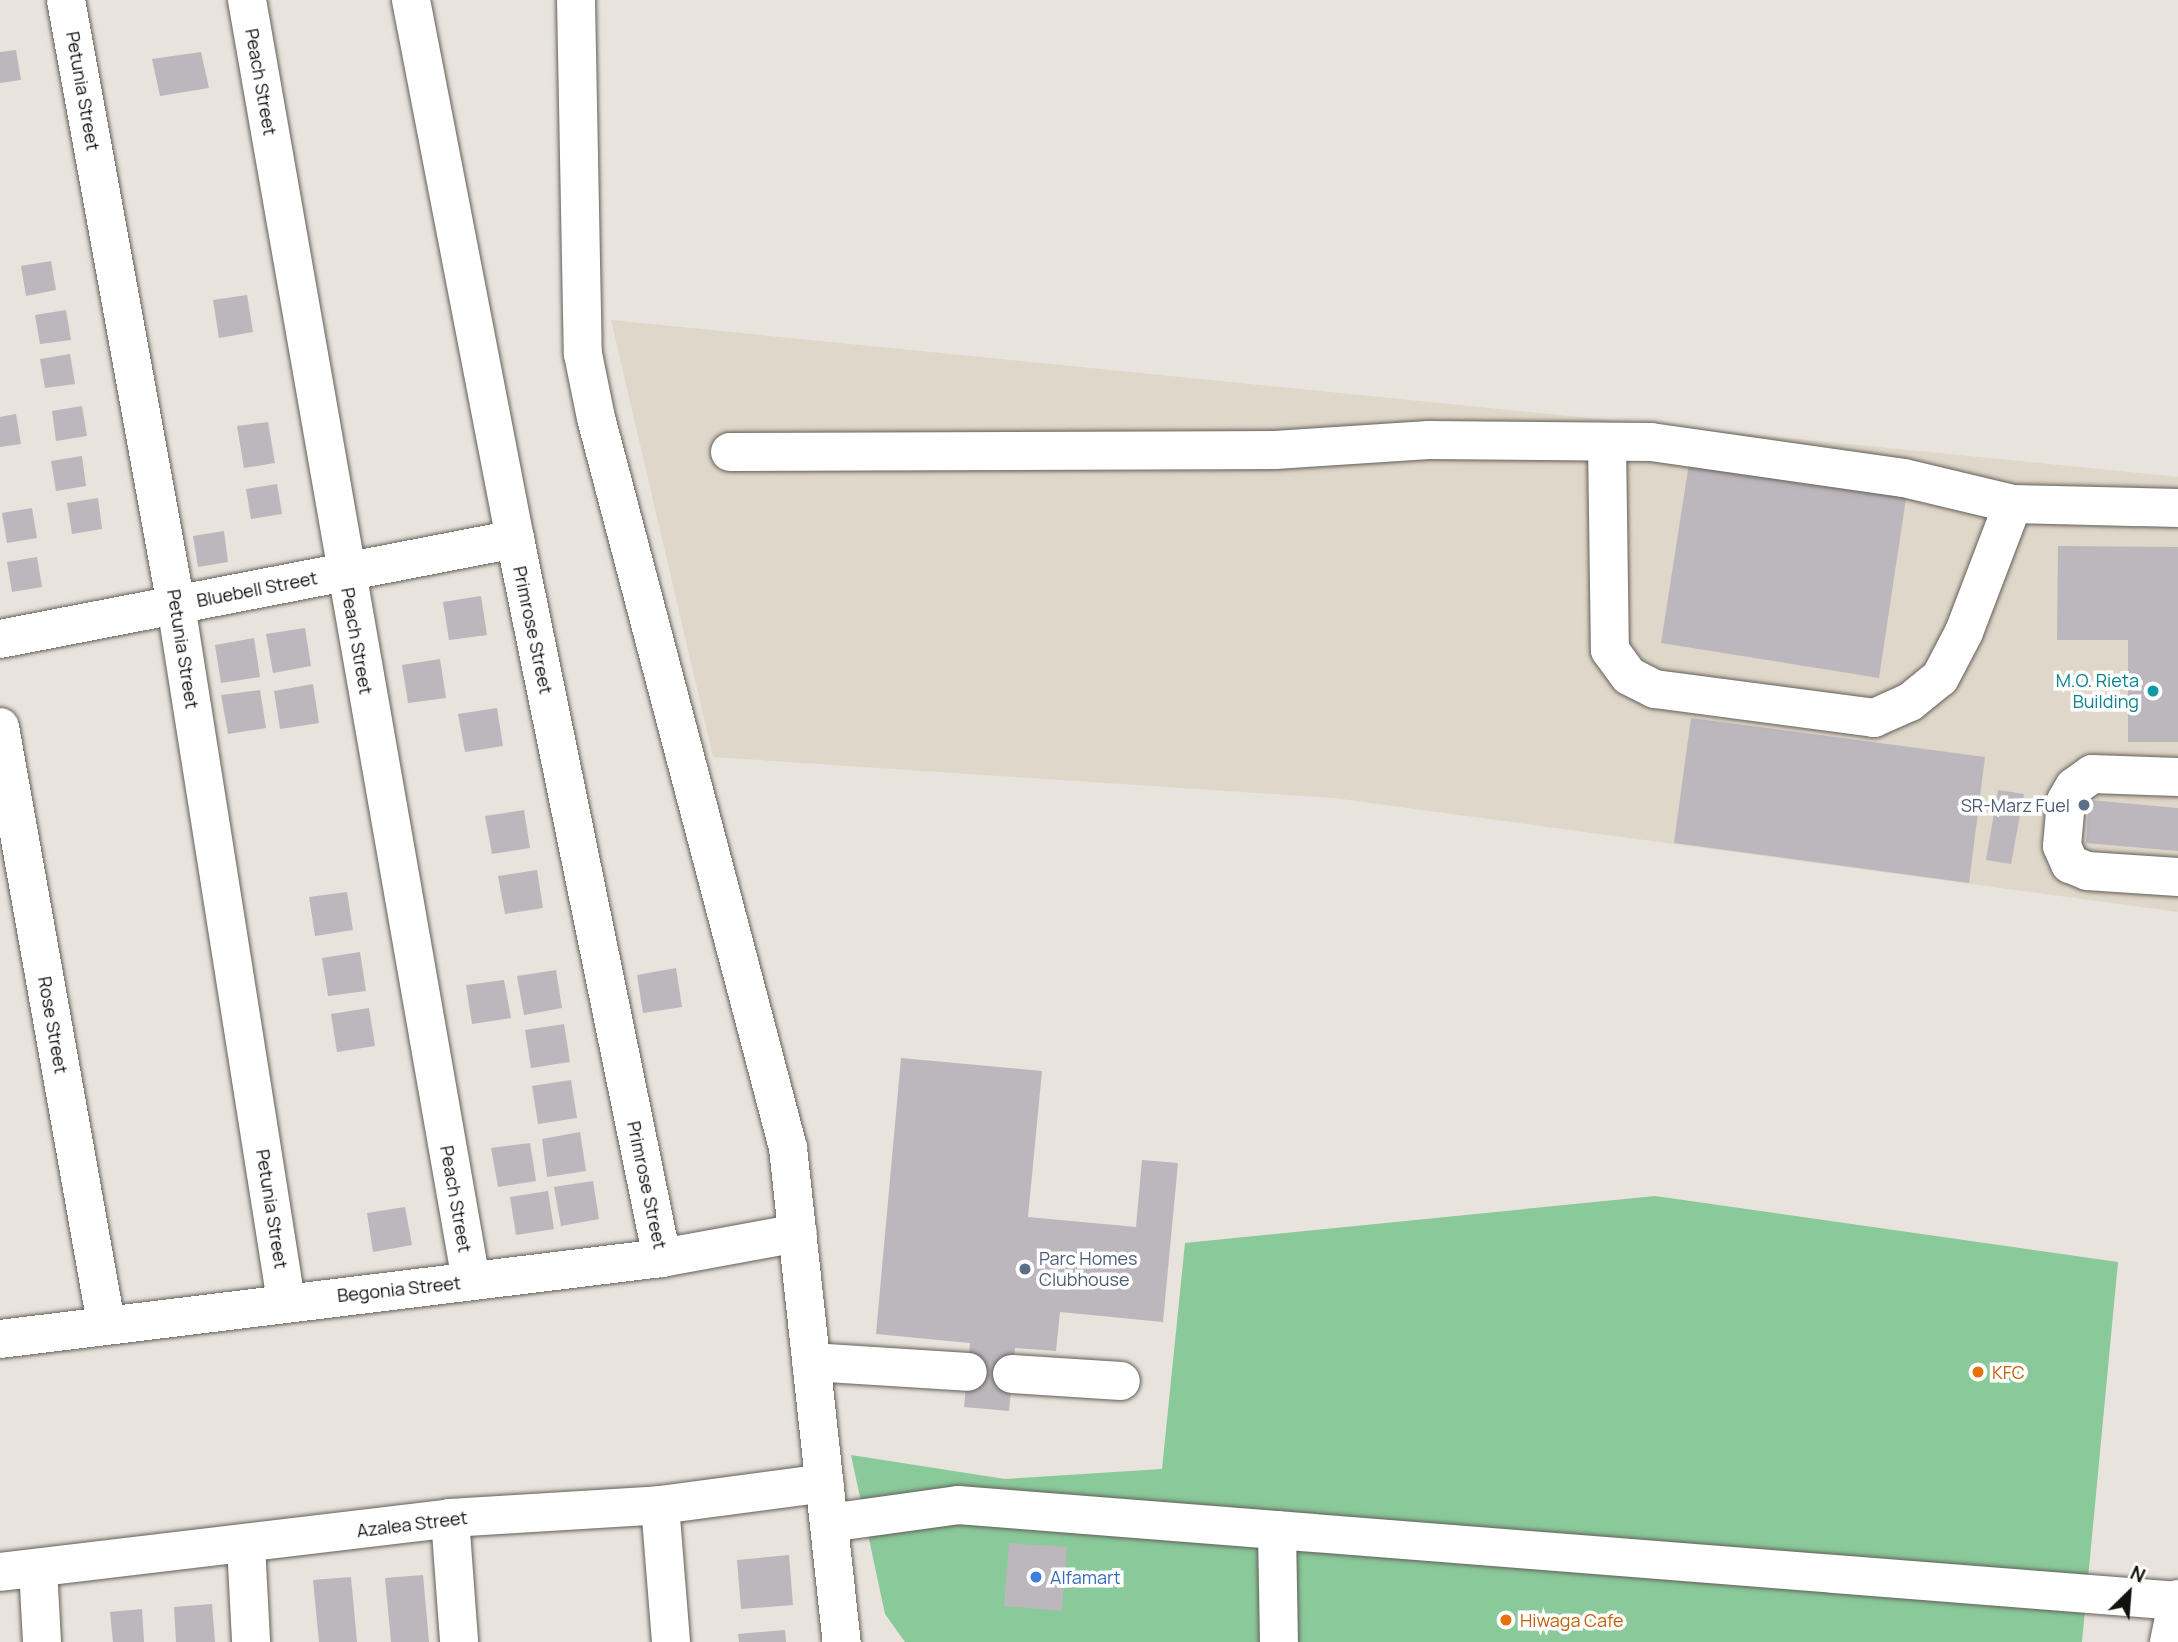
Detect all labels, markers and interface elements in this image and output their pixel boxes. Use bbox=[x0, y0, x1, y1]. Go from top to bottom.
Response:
street label: Peach Street bbox=[241, 27, 281, 137]
street label: Petunia Street bbox=[62, 30, 104, 152]
street label: Primrose Street bbox=[509, 564, 557, 696]
street label: Bluebell Street bbox=[195, 567, 319, 611]
street label: Peach Street bbox=[337, 586, 377, 696]
street label: Petunia Street bbox=[163, 588, 203, 710]
place label: M.O. Rieta Building bbox=[2056, 670, 2139, 712]
marker: M.O. Rieta Building bbox=[2145, 683, 2161, 699]
place label: SR-Marz Fuel bbox=[1961, 794, 2070, 816]
marker: SR-Marz Fuel bbox=[2076, 797, 2092, 813]
street label: Rose Street bbox=[34, 975, 72, 1075]
street label: Primrose Street bbox=[623, 1119, 671, 1251]
street label: Peach Street bbox=[436, 1144, 476, 1254]
street label: Petunia Street bbox=[252, 1148, 292, 1270]
place label: Parc Homes Clubhouse bbox=[1039, 1248, 1137, 1290]
marker: Parc Homes Clubhouse bbox=[1017, 1261, 1033, 1277]
street label: Begonia Street bbox=[336, 1272, 462, 1306]
place label: KFC bbox=[1992, 1361, 2025, 1383]
marker: KFC bbox=[1970, 1364, 1986, 1380]
street label: Azalea Street bbox=[355, 1506, 469, 1542]
north arrow bbox=[2094, 1558, 2164, 1628]
text: N bbox=[2126, 1559, 2150, 1589]
place label: Alfamart bbox=[1050, 1566, 1121, 1588]
marker: Alfamart bbox=[1028, 1569, 1044, 1585]
place label: Hiwaga Cafe bbox=[1520, 1609, 1623, 1631]
marker: Hiwaga Cafe bbox=[1498, 1612, 1514, 1628]

